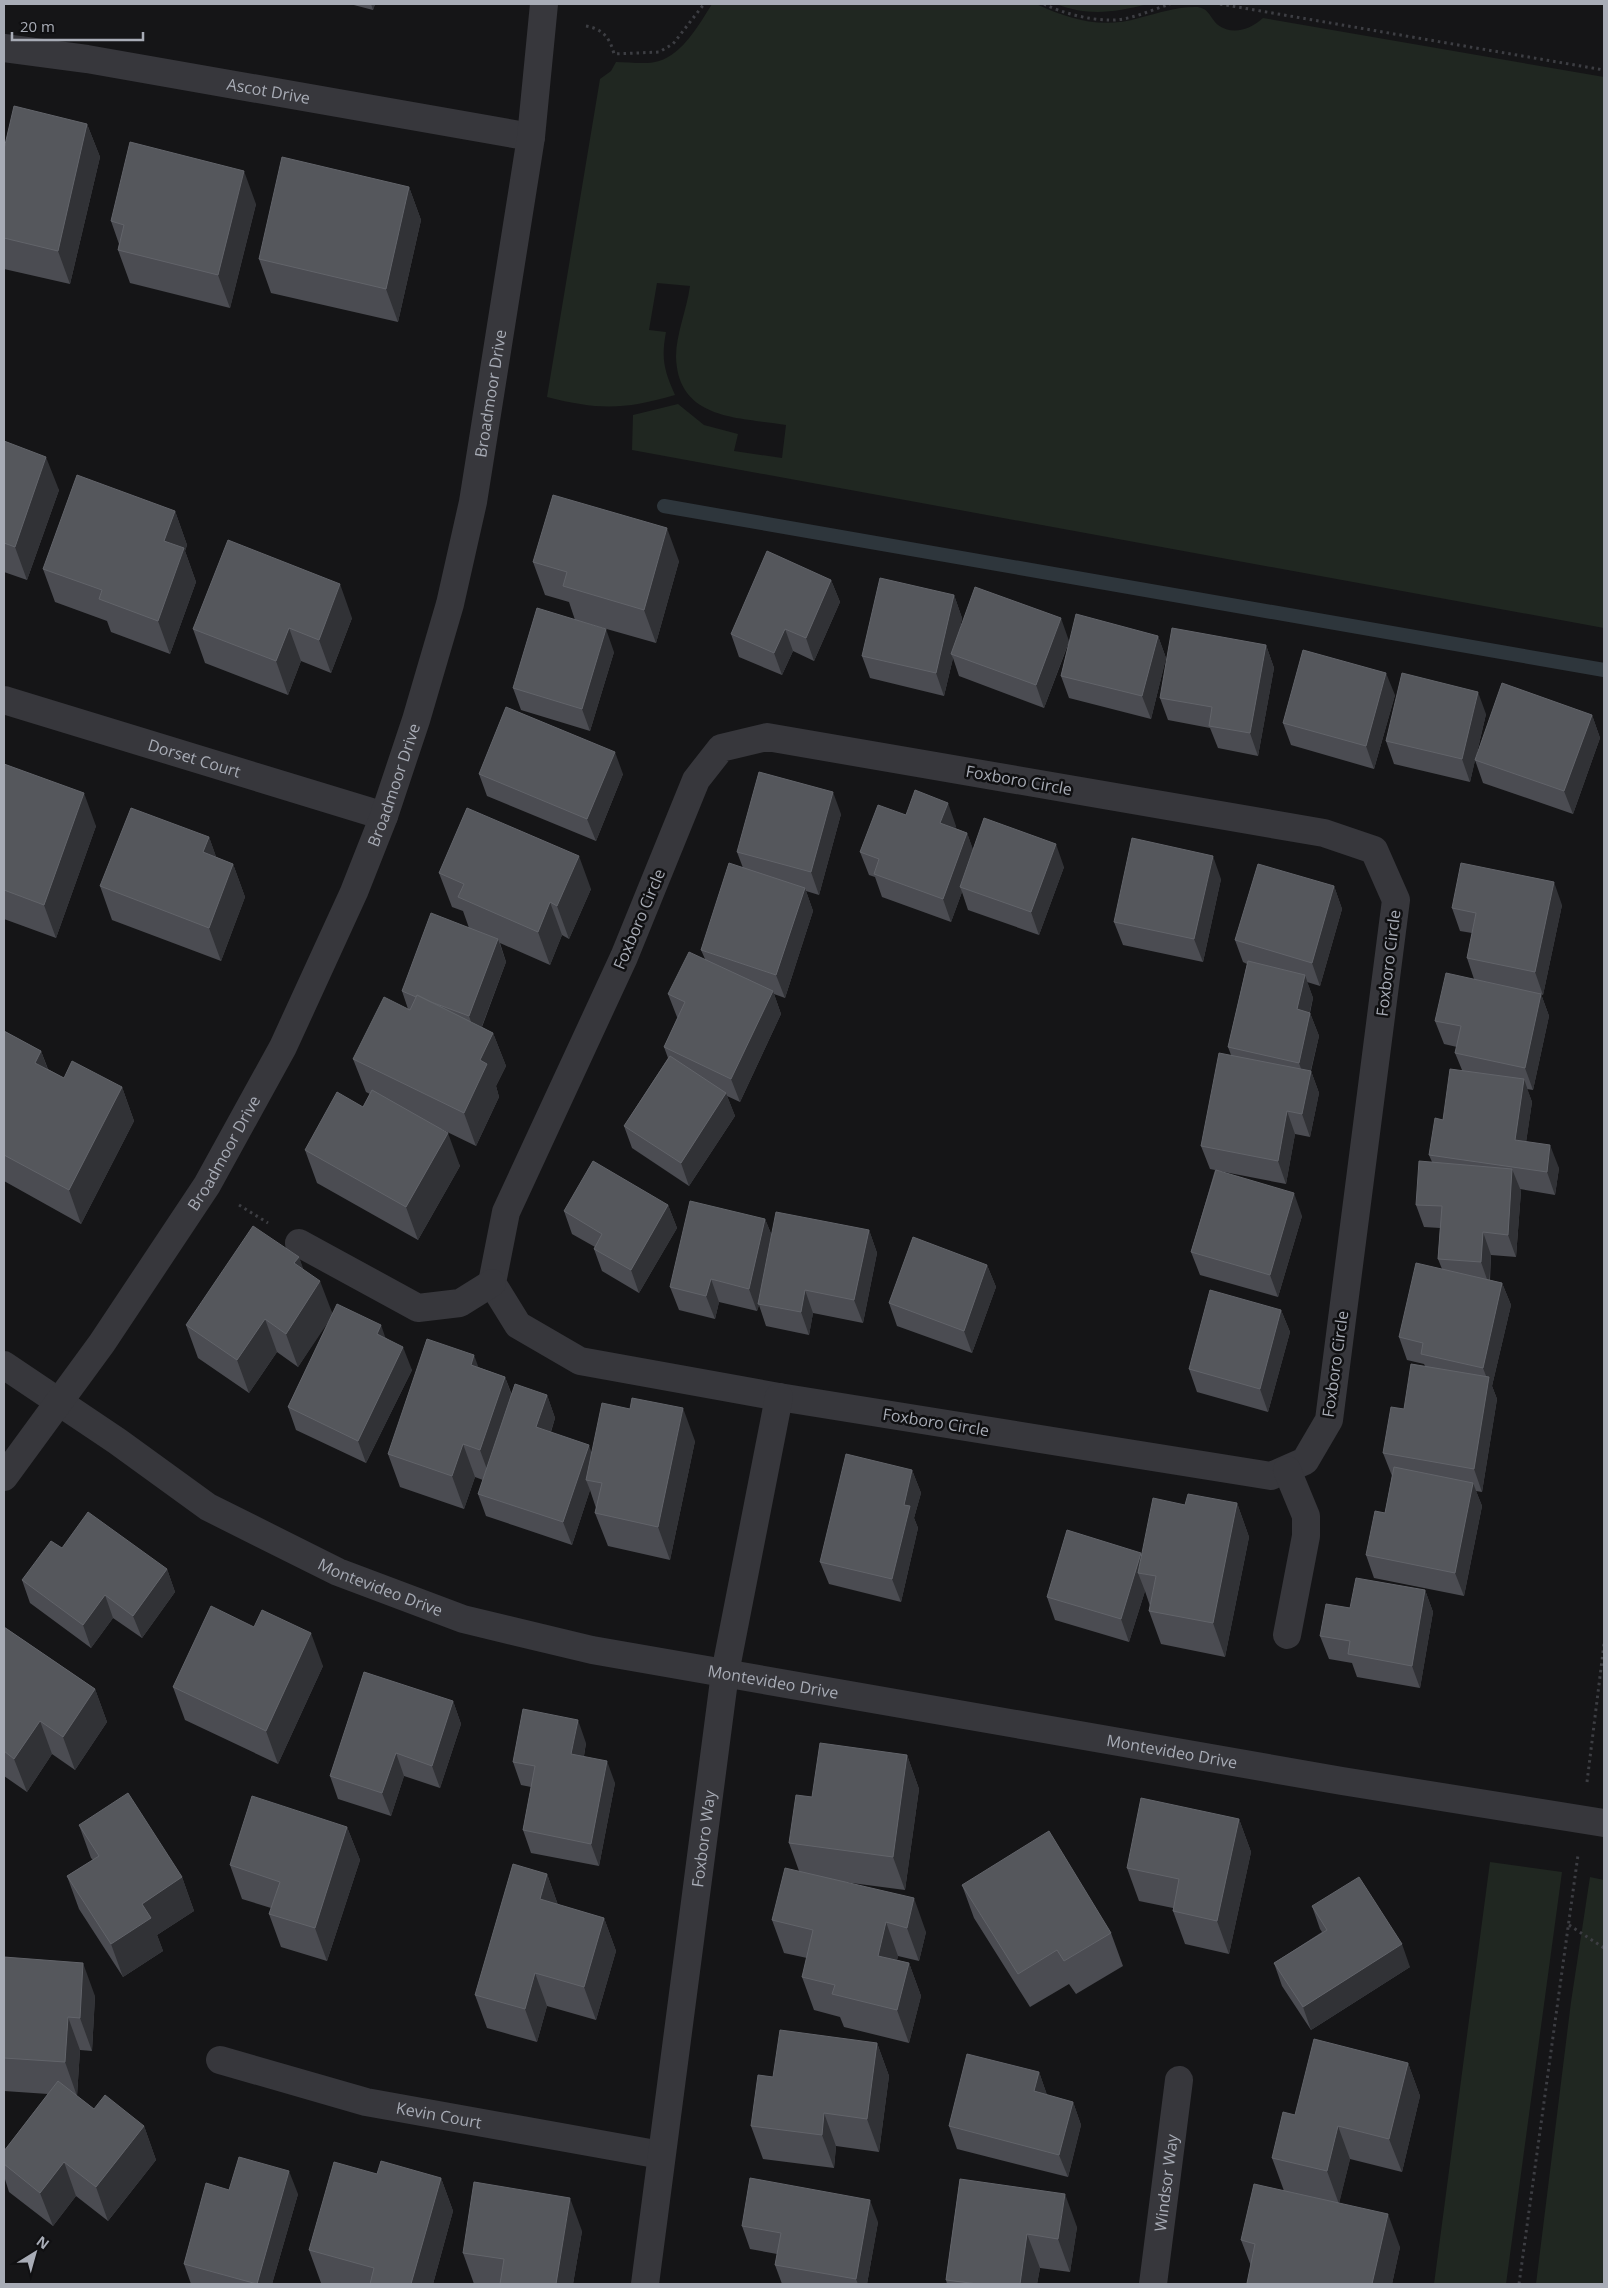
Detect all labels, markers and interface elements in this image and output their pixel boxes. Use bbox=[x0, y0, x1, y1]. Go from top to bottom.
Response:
scale bar bbox=[12, 10, 144, 42]
text: 20 m bbox=[20, 16, 55, 36]
street label: Ascot Drive bbox=[225, 73, 312, 109]
street label: Broadmoor Drive bbox=[469, 328, 511, 459]
street label: Broadmoor Drive bbox=[362, 720, 425, 850]
street label: Dorset Court bbox=[145, 734, 244, 783]
street label: Foxboro Circle bbox=[964, 760, 1074, 800]
street label: Foxboro Circle bbox=[608, 865, 670, 973]
street label: Foxboro Circle bbox=[1371, 908, 1405, 1018]
street label: Broadmoor Drive bbox=[182, 1091, 265, 1215]
street label: Foxboro Circle bbox=[1317, 1309, 1353, 1419]
street label: Foxboro Circle bbox=[881, 1403, 991, 1441]
street label: Montevideo Drive bbox=[314, 1553, 446, 1621]
street label: Montevideo Drive bbox=[706, 1659, 840, 1704]
street label: Montevideo Drive bbox=[1105, 1729, 1239, 1774]
street label: Foxboro Way bbox=[686, 1788, 721, 1889]
street label: Kevin Court bbox=[394, 2097, 484, 2134]
street label: Windsor Way bbox=[1149, 2132, 1183, 2233]
north arrow bbox=[10, 2228, 60, 2278]
text: N bbox=[33, 2231, 53, 2253]

